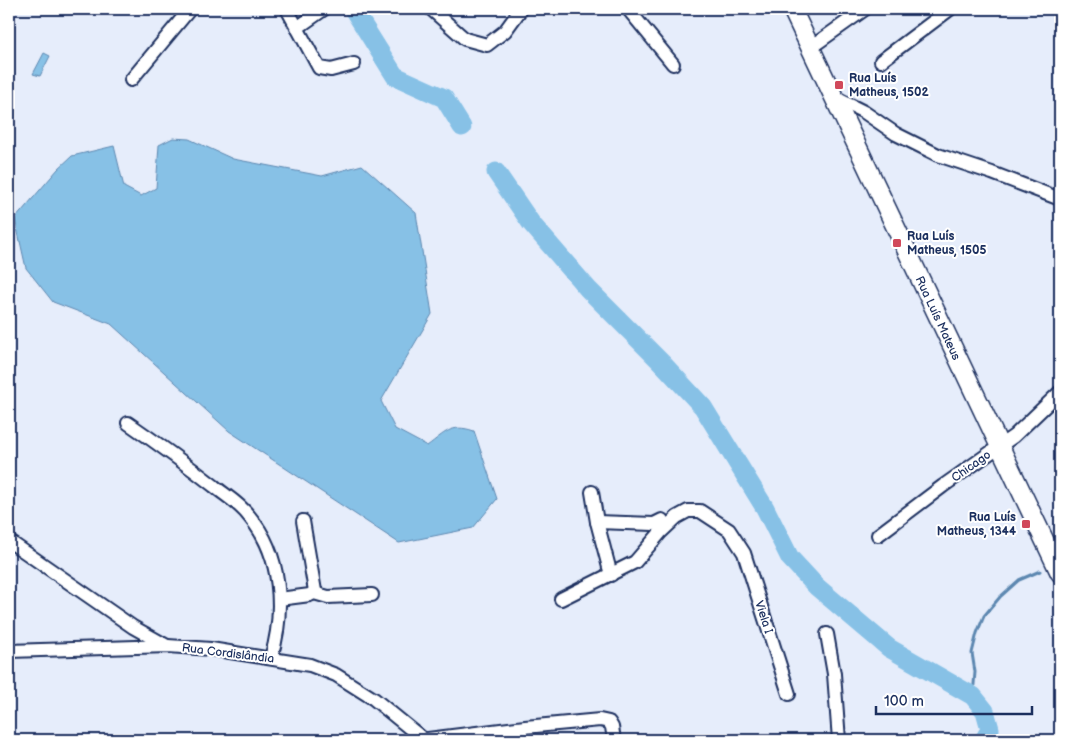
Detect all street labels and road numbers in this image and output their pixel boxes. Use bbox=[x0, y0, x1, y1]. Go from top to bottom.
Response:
street label: Rua Luís Mateus bbox=[912, 274, 964, 363]
street label: Chicago bbox=[949, 447, 994, 485]
street label: Viela I bbox=[751, 599, 776, 636]
street label: Rua Cordislândia bbox=[181, 640, 275, 667]

